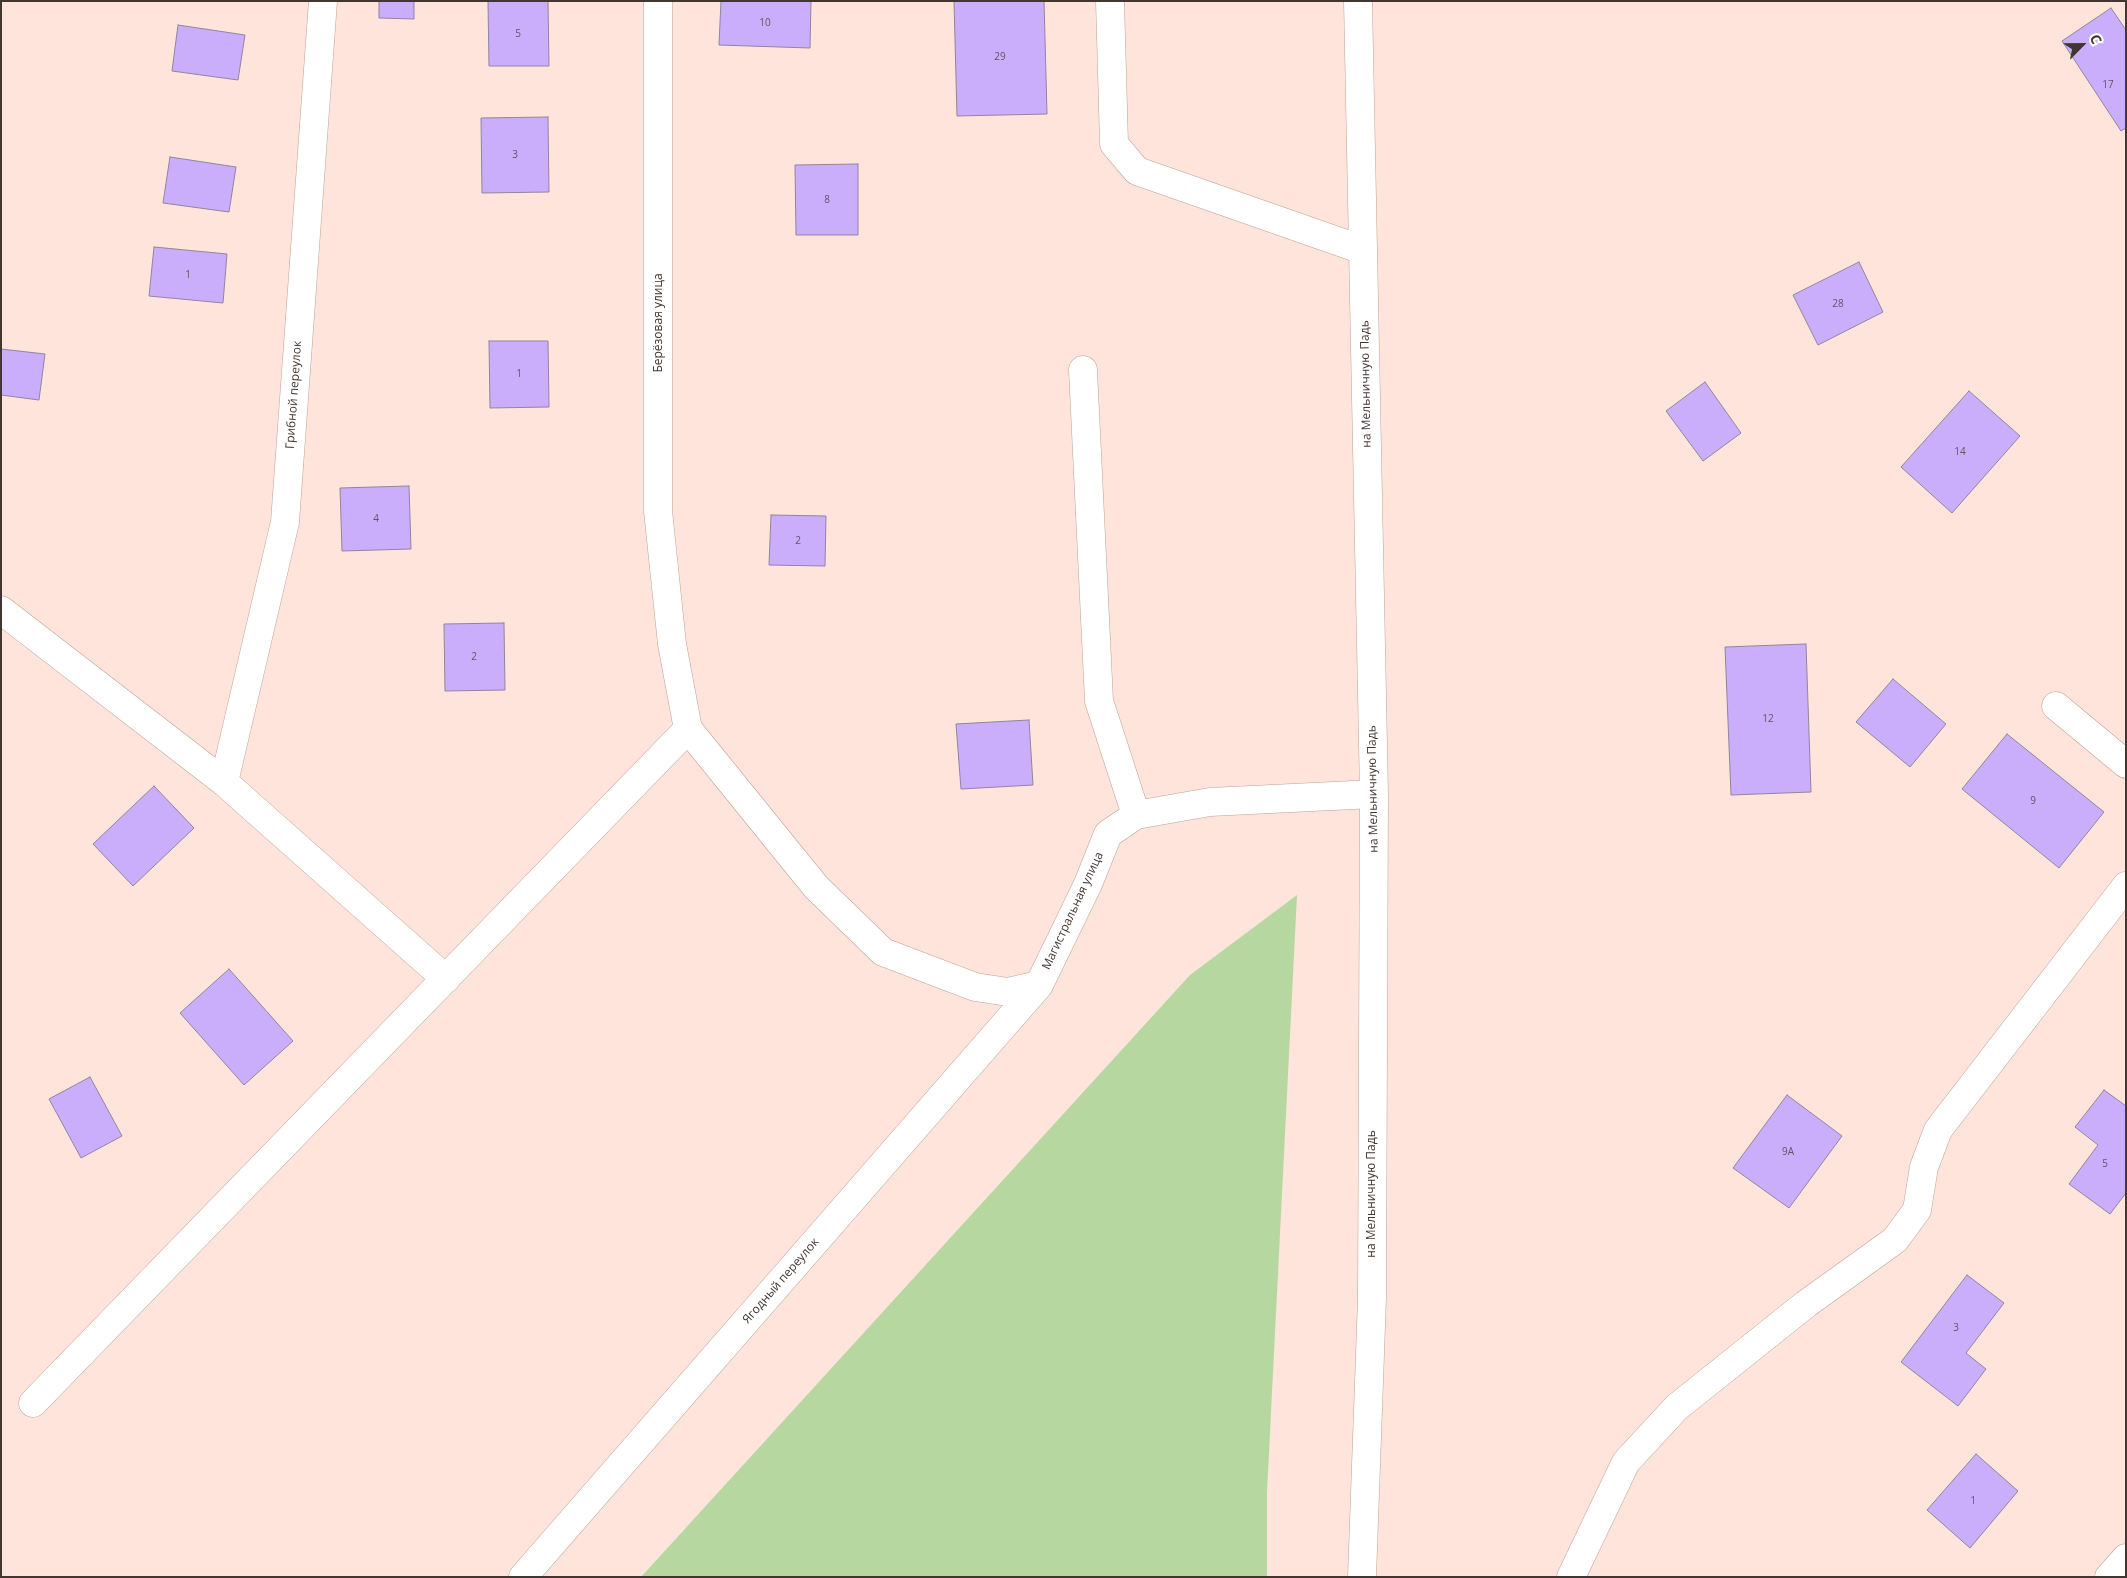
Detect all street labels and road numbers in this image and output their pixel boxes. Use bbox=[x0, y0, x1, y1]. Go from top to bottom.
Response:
street label: Берёзовая улица bbox=[652, 273, 666, 373]
street label: на Мельничную Падь bbox=[1358, 320, 1374, 448]
street label: Грибной переулок bbox=[283, 340, 305, 450]
street label: на Мельничную Падь bbox=[1365, 725, 1381, 853]
street label: Магистральная улица bbox=[1039, 850, 1107, 972]
street label: на Мельничную Падь bbox=[1365, 1130, 1379, 1258]
street label: Ягодный переулок bbox=[740, 1235, 822, 1327]

